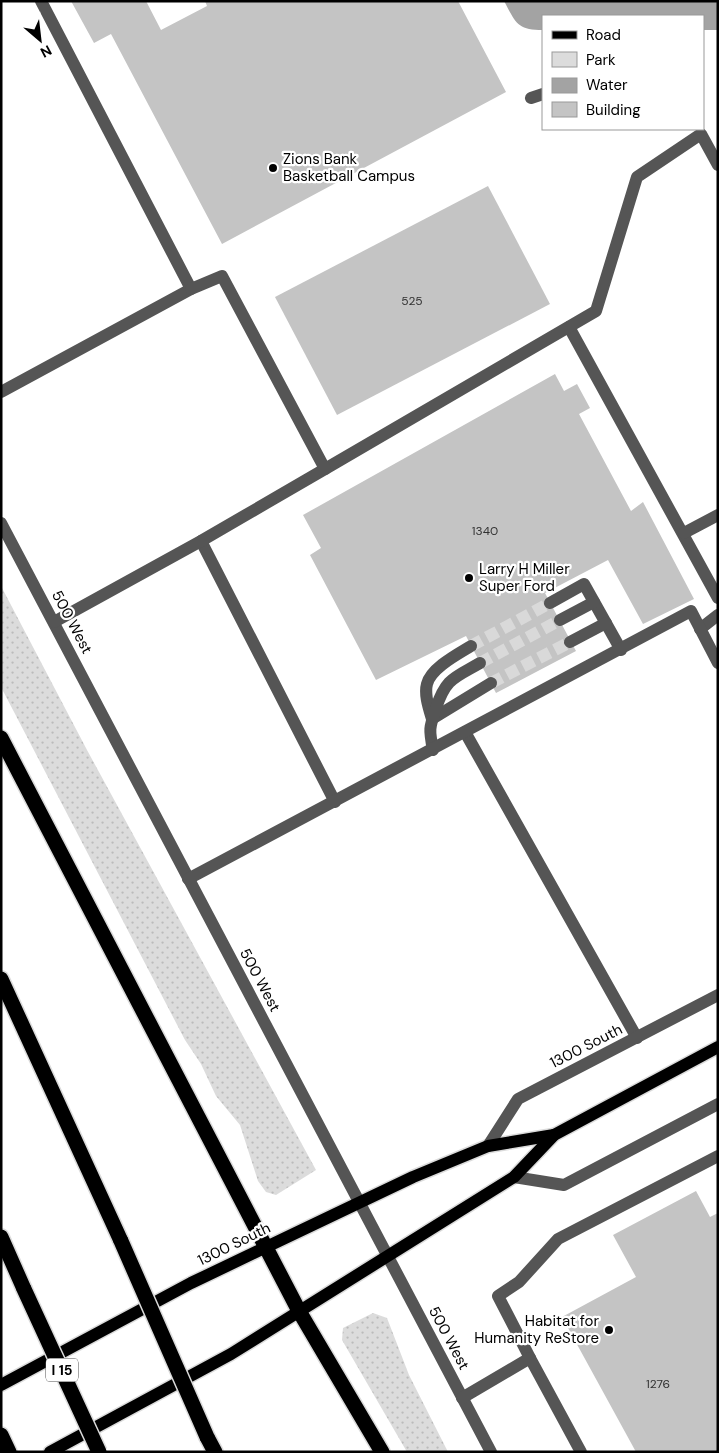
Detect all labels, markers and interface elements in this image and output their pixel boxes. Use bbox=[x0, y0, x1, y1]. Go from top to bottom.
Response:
north arrow bbox=[15, 15, 65, 65]
legend bbox=[542, 15, 704, 130]
text: Road bbox=[586, 25, 621, 45]
text: N bbox=[37, 41, 55, 62]
text: Park bbox=[586, 50, 616, 70]
text: Water bbox=[586, 75, 628, 95]
text: Building bbox=[586, 100, 641, 120]
place label: Zions Bank Basketball Campus bbox=[283, 149, 415, 186]
marker: Zions Bank Basketball Campus bbox=[267, 162, 279, 174]
house number: 525 bbox=[401, 293, 423, 309]
house number: 1340 bbox=[472, 523, 498, 539]
place label: Larry H Miller Super Ford bbox=[479, 559, 570, 596]
marker: Larry H Miller Super Ford bbox=[463, 572, 475, 584]
street label: 500 West bbox=[47, 587, 97, 657]
street label: 500 West bbox=[235, 945, 285, 1015]
street label: 1300 South bbox=[546, 1019, 626, 1073]
street label: 1300 South bbox=[194, 1218, 274, 1270]
street label: 500 West bbox=[424, 1303, 474, 1373]
place label: Habitat for Humanity ReStore bbox=[474, 1311, 599, 1348]
marker: Habitat for Humanity ReStore bbox=[603, 1324, 615, 1336]
road number: I 15 bbox=[46, 1358, 78, 1382]
house number: 1276 bbox=[646, 1376, 670, 1392]

